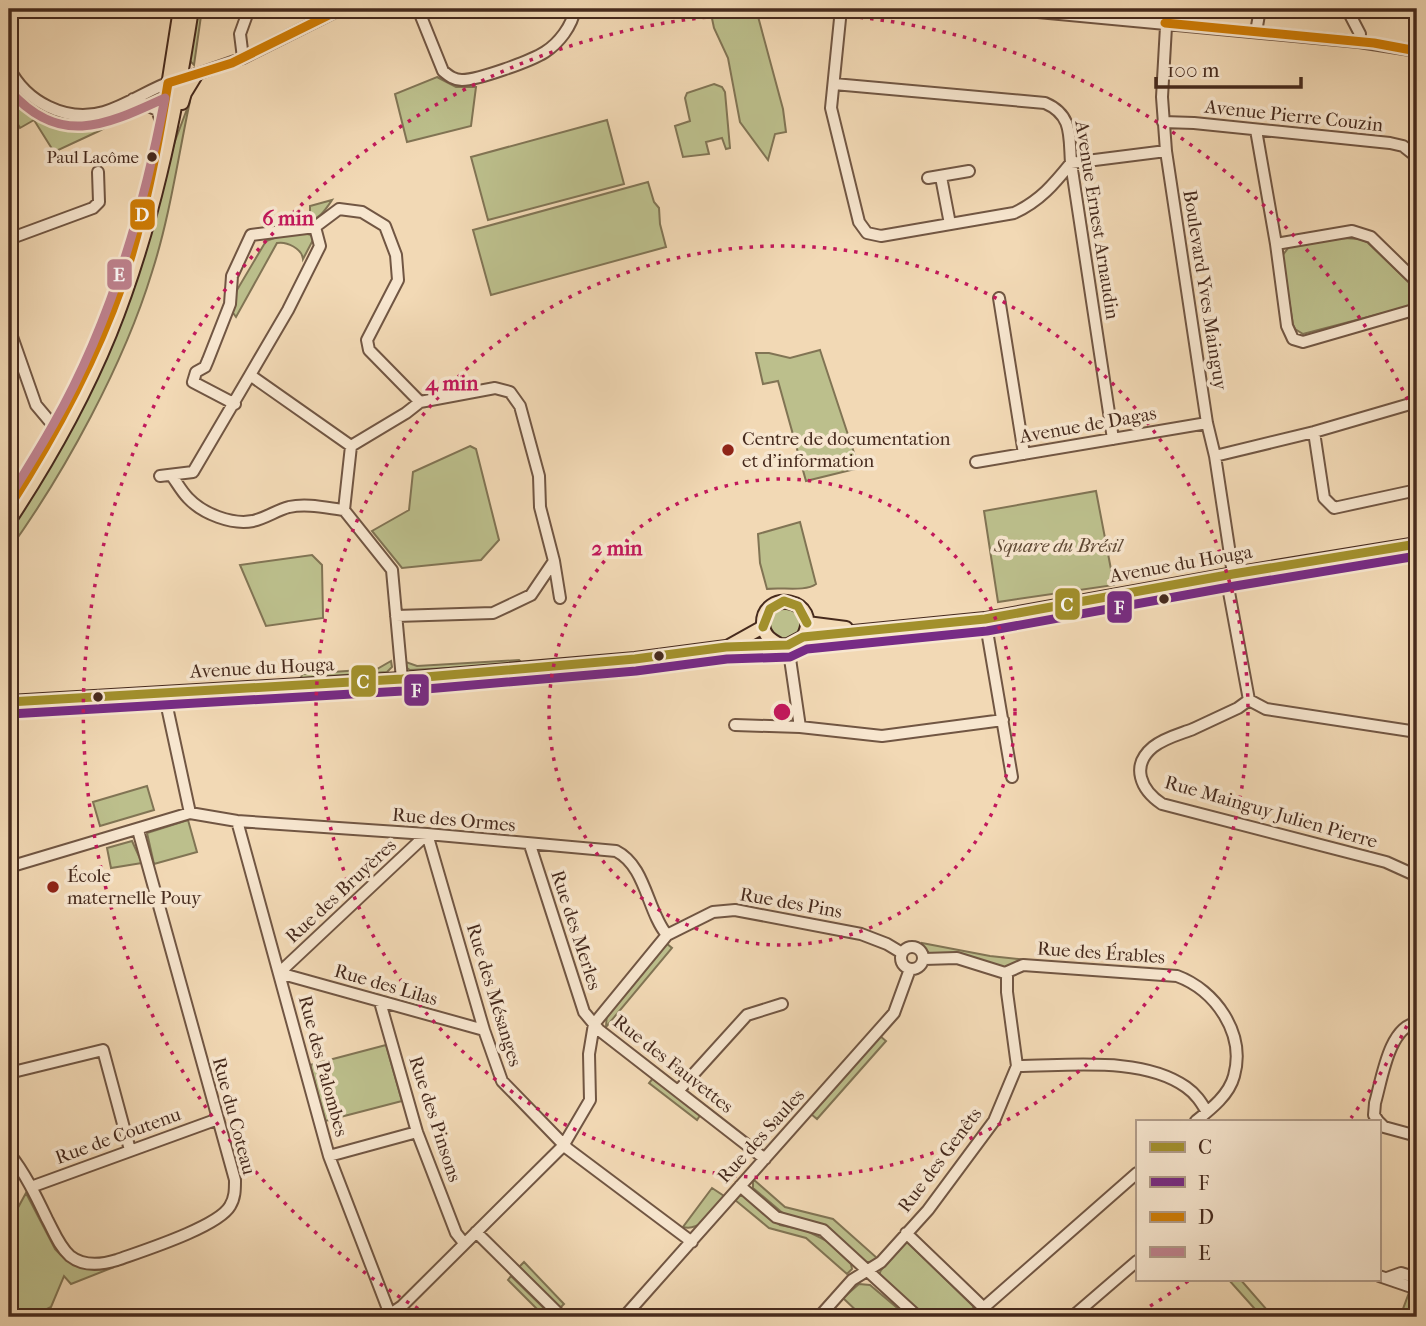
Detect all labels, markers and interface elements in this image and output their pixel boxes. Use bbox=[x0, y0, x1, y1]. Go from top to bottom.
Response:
scale bar bbox=[1156, 46, 1302, 90]
text: 100 m bbox=[1167, 58, 1220, 82]
street label: Avenue Pierre Couzin bbox=[1203, 96, 1384, 136]
street label: Avenue Ernest Arnaudin bbox=[1070, 118, 1124, 321]
place label: Paul Lacôme bbox=[46, 147, 140, 167]
marker: Paul Lacôme bbox=[145, 150, 159, 164]
street label: Boulevard Yves Mainguy bbox=[1178, 188, 1232, 393]
line badge: D bbox=[129, 198, 156, 231]
text: D bbox=[135, 204, 150, 226]
text: 6 min bbox=[262, 206, 315, 230]
line badge: E bbox=[106, 258, 133, 291]
text: E bbox=[113, 264, 125, 286]
text: 4 min bbox=[425, 371, 479, 396]
street label: Avenue de Dagas bbox=[1017, 402, 1158, 448]
place label: Centre de documentation et d'information bbox=[742, 428, 951, 472]
marker: Centre de documentation et d'information bbox=[720, 442, 736, 458]
park label: Square du Brésil bbox=[993, 535, 1124, 557]
text: 2 min bbox=[591, 536, 643, 560]
street label: Avenue du Houga bbox=[1107, 541, 1254, 588]
line badge: C bbox=[1054, 587, 1081, 621]
line badge: F bbox=[1106, 590, 1133, 624]
unlabelled marker bbox=[1157, 592, 1171, 606]
text: C bbox=[1061, 594, 1074, 616]
text: F bbox=[1113, 597, 1125, 619]
unlabelled marker bbox=[652, 649, 666, 663]
street label: Avenue du Houga bbox=[188, 653, 335, 683]
line badge: C bbox=[350, 664, 377, 698]
text: C bbox=[357, 671, 370, 693]
line badge: F bbox=[403, 673, 430, 707]
text: F bbox=[410, 680, 422, 702]
unlabelled marker bbox=[91, 690, 105, 704]
centre of rings bbox=[770, 700, 794, 724]
street label: Rue Mainguy Julien Pierre bbox=[1162, 771, 1380, 853]
street label: Rue des Ormes bbox=[391, 804, 517, 836]
street label: Rue des Bruyères bbox=[281, 834, 401, 948]
place label: École maternelle Pouy bbox=[67, 865, 202, 909]
street label: Rue des Merles bbox=[546, 867, 606, 993]
marker: École maternelle Pouy bbox=[45, 879, 61, 895]
street label: Rue des Pins bbox=[738, 883, 844, 923]
street label: Rue des Mésanges bbox=[462, 921, 526, 1069]
street label: Rue des Érables bbox=[1036, 938, 1166, 968]
street label: Rue des Lilas bbox=[332, 960, 440, 1010]
street label: Rue des Palombes bbox=[294, 993, 352, 1139]
street label: Rue des Fauvettes bbox=[609, 1010, 737, 1118]
street label: Rue des Pinsons bbox=[404, 1053, 466, 1185]
street label: Rue du Coteau bbox=[208, 1055, 260, 1177]
street label: Rue des Saules bbox=[713, 1084, 809, 1188]
street label: Rue de Coutenu bbox=[52, 1103, 184, 1169]
street label: Rue des Genêts bbox=[893, 1103, 987, 1217]
legend bbox=[1136, 1120, 1380, 1280]
text: C bbox=[1198, 1135, 1212, 1159]
text: F bbox=[1198, 1171, 1209, 1195]
text: D bbox=[1198, 1205, 1214, 1229]
text: E bbox=[1198, 1241, 1211, 1265]

